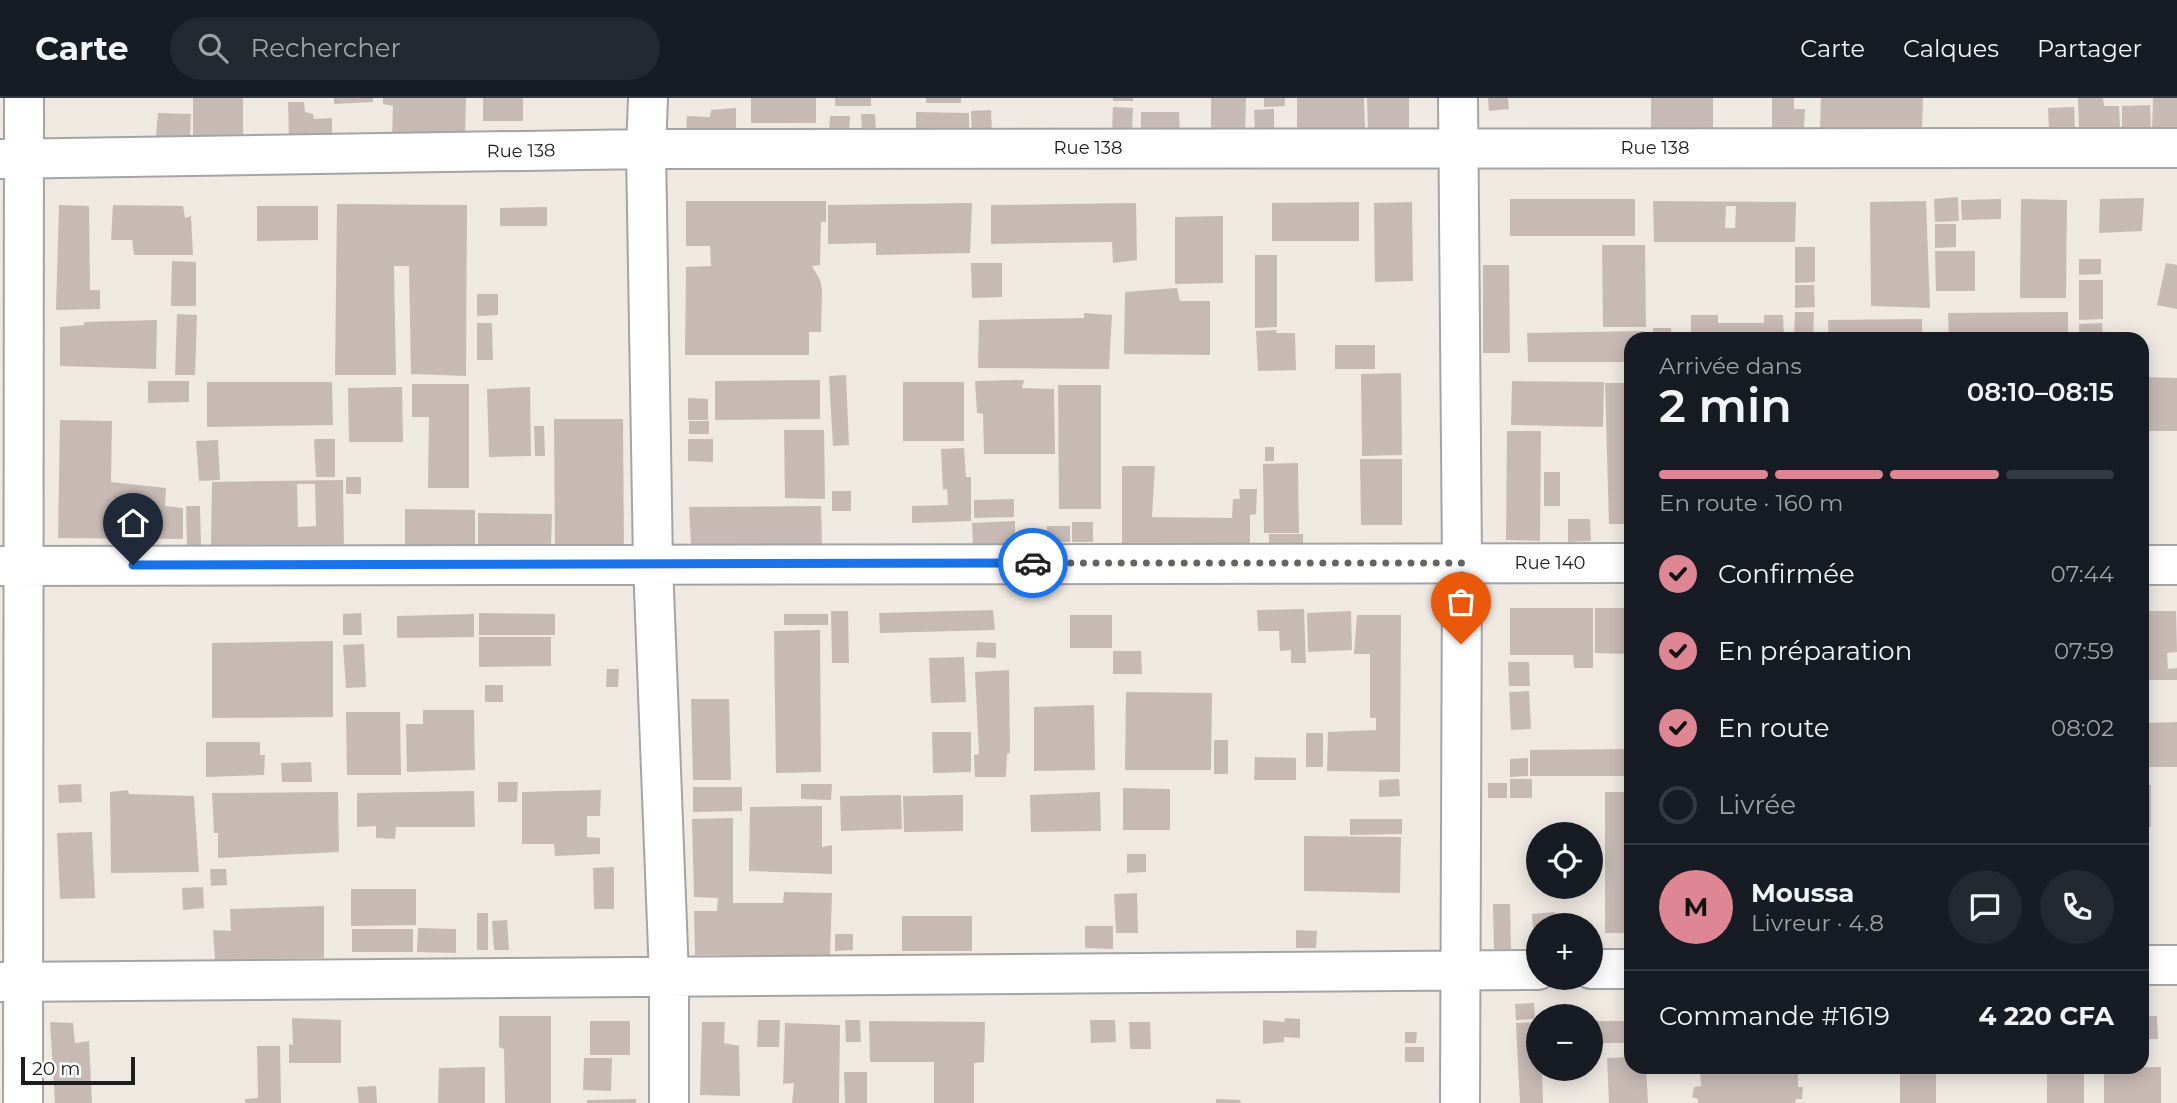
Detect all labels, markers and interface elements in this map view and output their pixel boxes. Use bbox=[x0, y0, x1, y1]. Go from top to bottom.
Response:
search box bbox=[170, 17, 660, 80]
text: Carte bbox=[35, 28, 128, 68]
icon: search bbox=[194, 29, 232, 67]
text: Rechercher bbox=[250, 32, 401, 64]
text: Carte bbox=[1800, 34, 1865, 63]
text: Calques bbox=[1903, 34, 1999, 63]
text: Partager bbox=[2037, 34, 2142, 63]
street label: Rue 138 bbox=[1054, 137, 1122, 159]
street label: Rue 138 bbox=[1621, 137, 1689, 159]
street label: Rue 138 bbox=[486, 139, 556, 163]
text: Arrivée dans bbox=[1659, 352, 1802, 380]
text: 08:10–08:15 bbox=[1967, 376, 2114, 408]
text: 2 min bbox=[1659, 377, 1792, 434]
text: En route · 160 m bbox=[1659, 489, 1843, 517]
pin bbox=[103, 493, 163, 565]
icon: home bbox=[114, 504, 152, 542]
courier bbox=[998, 528, 1068, 598]
icon: car bbox=[1014, 544, 1052, 582]
street label: Rue 140 bbox=[1514, 552, 1586, 574]
icon: check bbox=[1659, 555, 1697, 593]
text: Confirmée bbox=[1718, 558, 1855, 590]
text: 07:44 bbox=[2051, 560, 2114, 588]
pin bbox=[1431, 572, 1491, 644]
icon: bag bbox=[1442, 583, 1480, 621]
icon: check bbox=[1659, 632, 1697, 670]
text: En préparation bbox=[1718, 635, 1912, 667]
text: 07:59 bbox=[2054, 637, 2114, 665]
icon: check bbox=[1659, 709, 1697, 747]
text: En route bbox=[1718, 712, 1829, 744]
text: 08:02 bbox=[2051, 714, 2114, 742]
text: Livrée bbox=[1718, 789, 1796, 821]
map controls bbox=[1526, 822, 1603, 1081]
button: locate bbox=[1526, 822, 1603, 899]
button: chat bbox=[1948, 870, 2022, 944]
button: phone bbox=[2040, 870, 2114, 944]
text: Moussa bbox=[1751, 877, 1854, 909]
text: M bbox=[1684, 891, 1708, 923]
text: Livreur · 4.8 bbox=[1751, 909, 1884, 937]
button: + bbox=[1526, 913, 1603, 990]
text: Commande #1619 bbox=[1659, 1000, 1890, 1032]
text: 4 220 CFA bbox=[1978, 1000, 2114, 1032]
button: − bbox=[1526, 1004, 1603, 1081]
scale bar bbox=[21, 1054, 135, 1086]
text: 20 m bbox=[32, 1057, 80, 1080]

